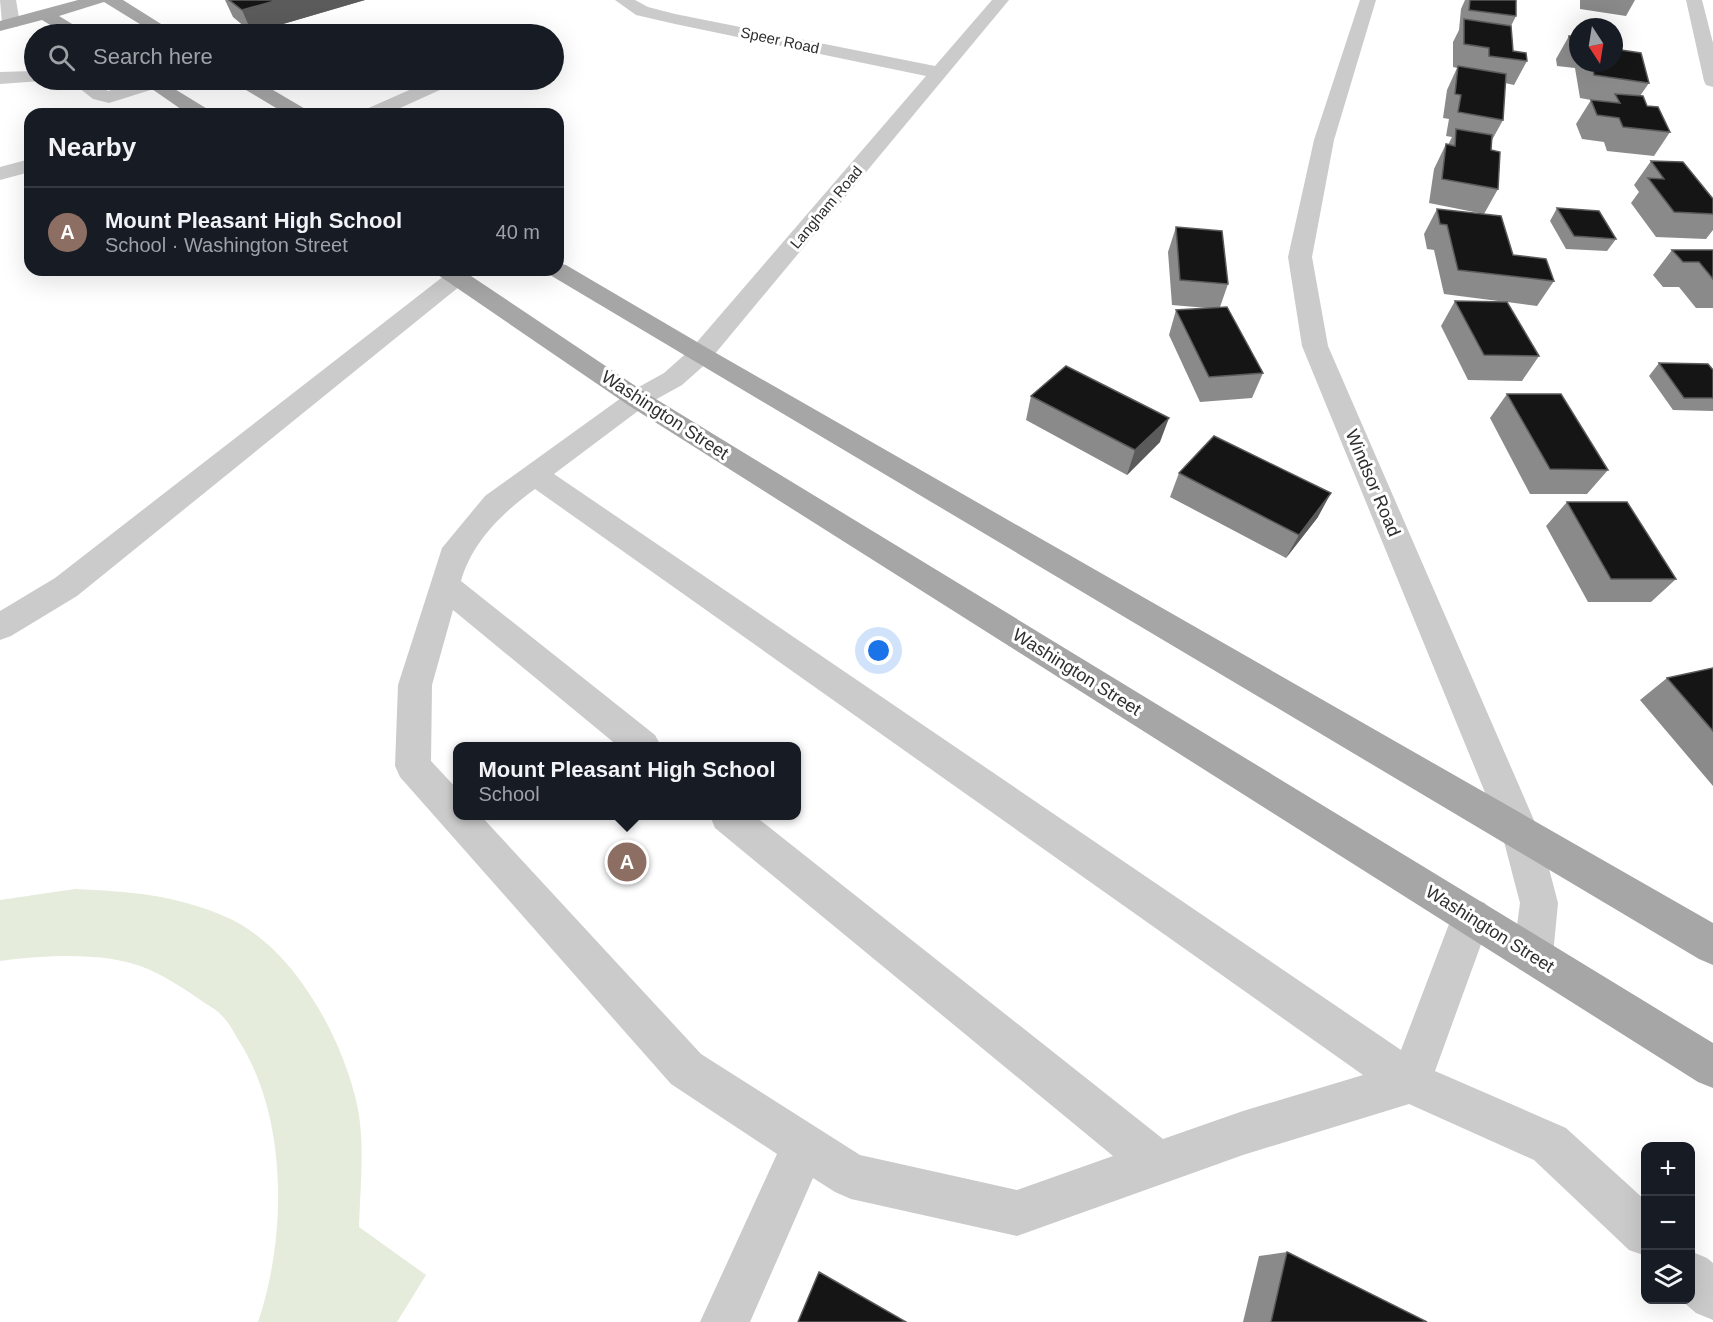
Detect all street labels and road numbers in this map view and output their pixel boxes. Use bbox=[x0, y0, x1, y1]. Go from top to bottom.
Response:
street label: Speer Road bbox=[739, 23, 821, 57]
street label: Langham Road bbox=[787, 162, 865, 252]
street label: Washington Street bbox=[598, 366, 732, 464]
street label: Windsor Road bbox=[1342, 427, 1404, 539]
street label: Washington Street bbox=[1009, 624, 1145, 720]
street label: Washington Street bbox=[1422, 881, 1558, 977]

